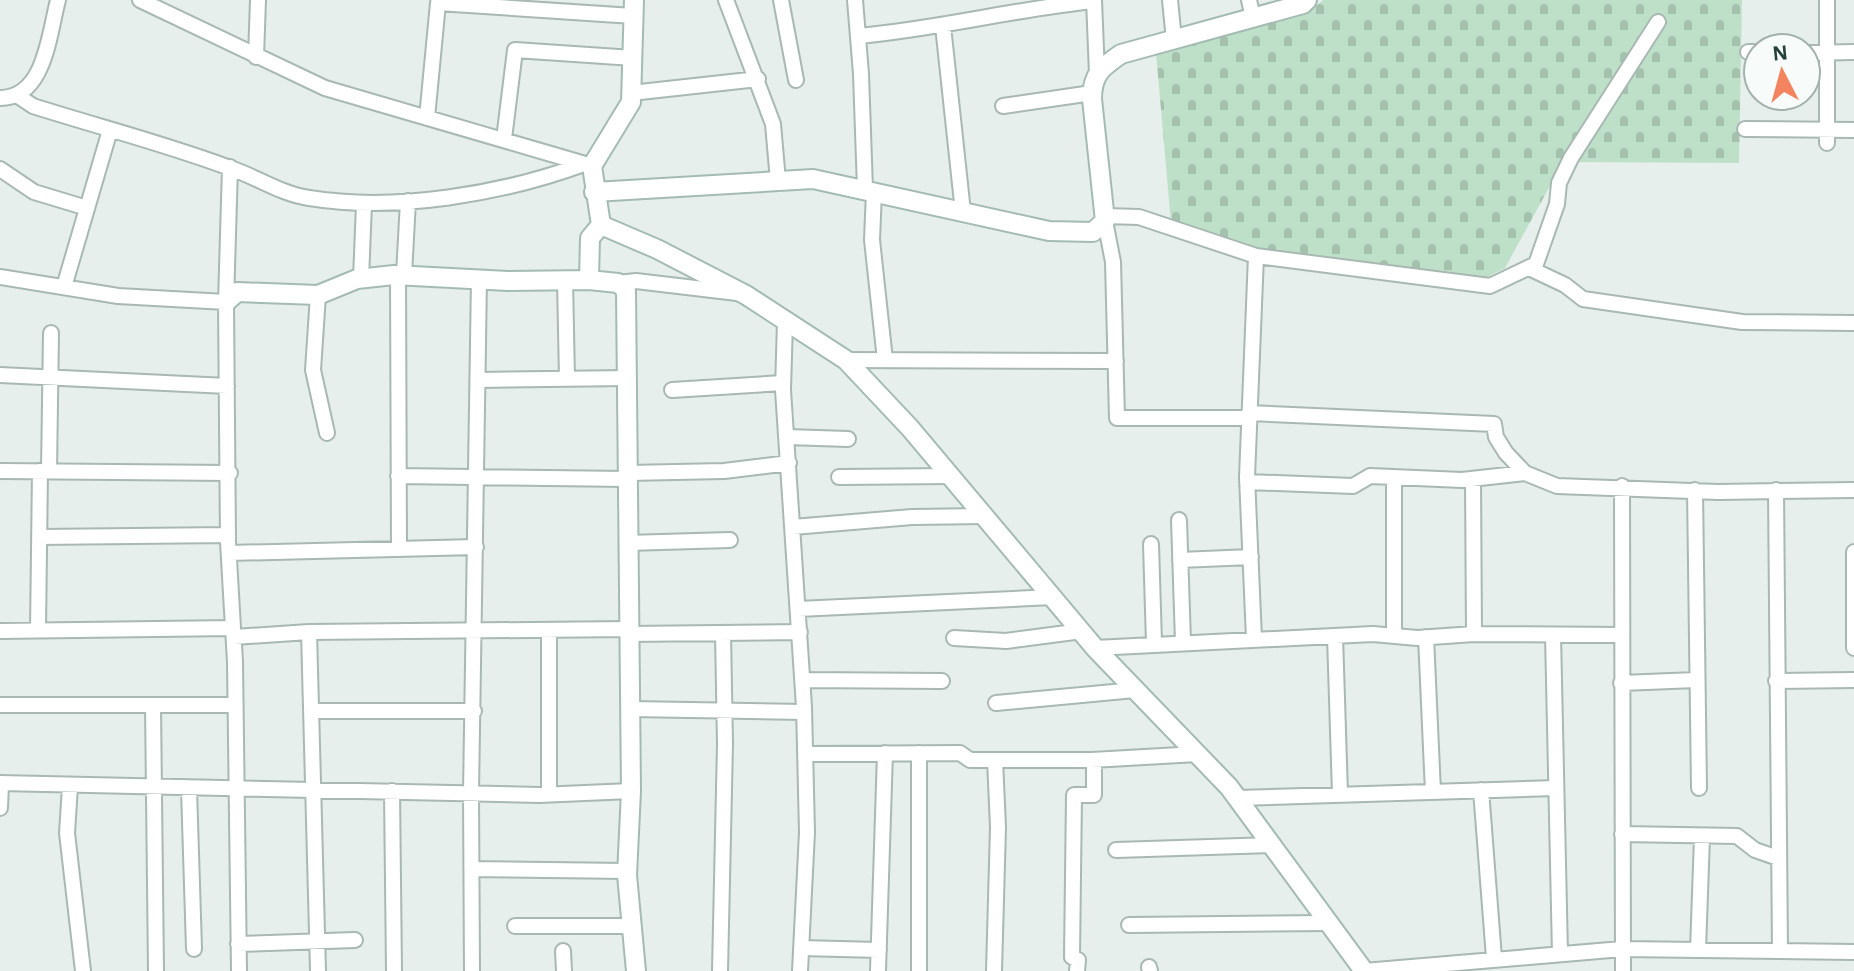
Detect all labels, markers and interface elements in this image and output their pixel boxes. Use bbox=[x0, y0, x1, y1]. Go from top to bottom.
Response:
north arrow bbox=[1742, 32, 1822, 112]
text: N bbox=[1771, 41, 1789, 65]

